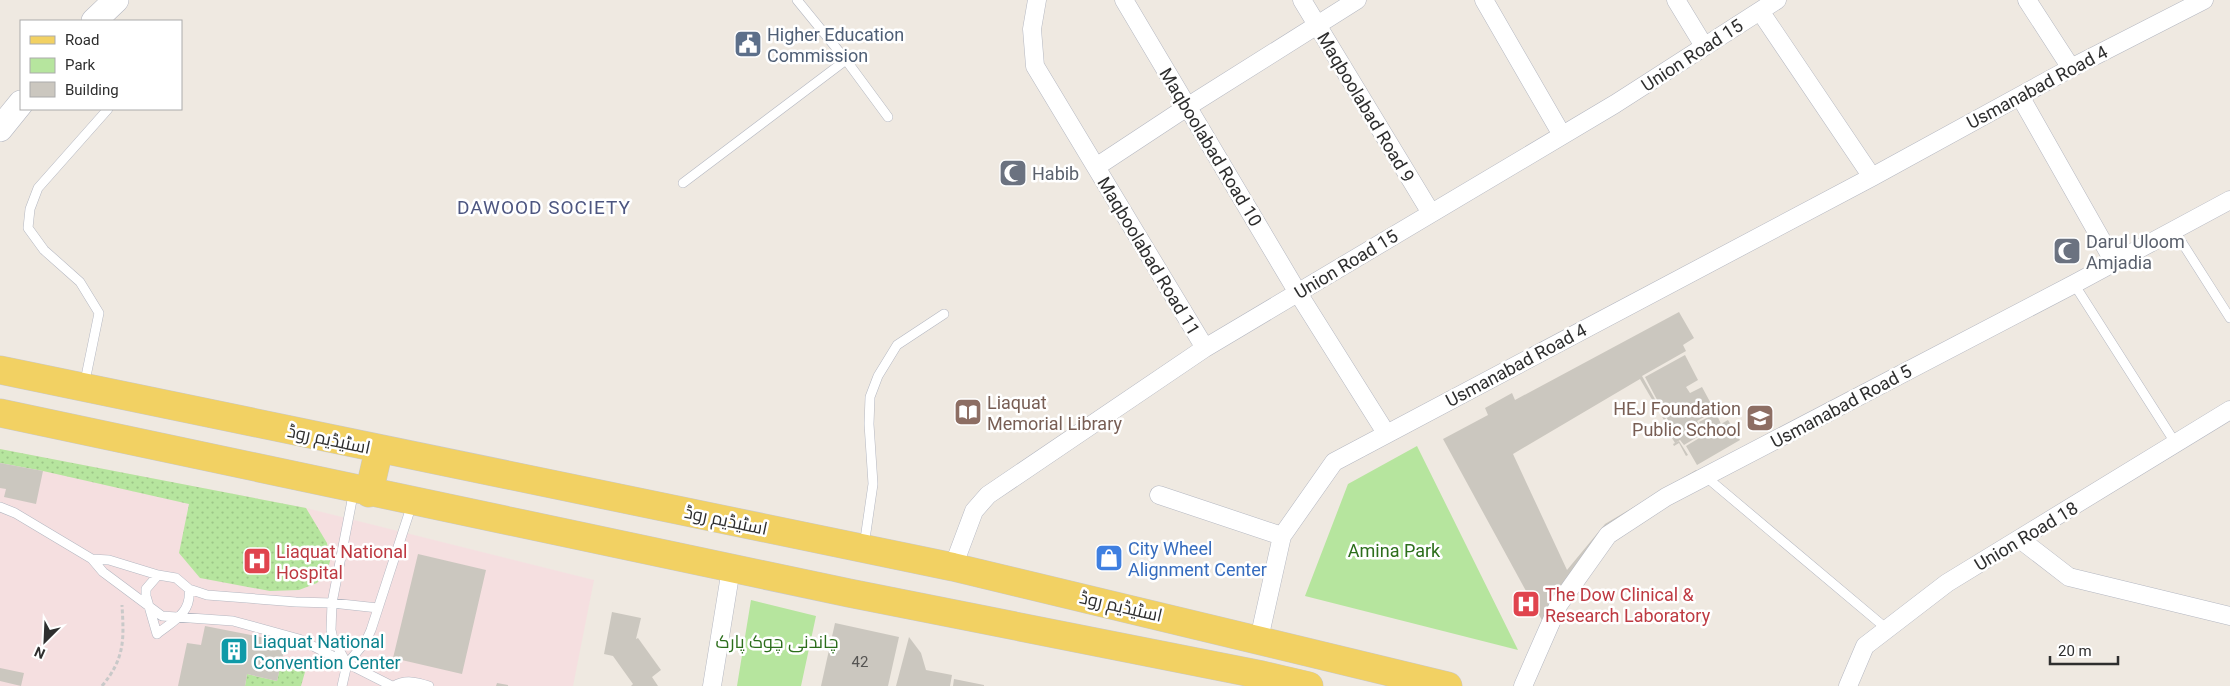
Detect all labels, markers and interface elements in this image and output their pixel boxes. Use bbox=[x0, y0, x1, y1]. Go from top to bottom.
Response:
street label: Union Road 15 bbox=[1637, 14, 1747, 96]
legend bbox=[20, 20, 182, 110]
place label: Higher Education Commission bbox=[767, 24, 904, 66]
street label: Maqboolabad Road 9 bbox=[1313, 28, 1419, 186]
public building icon: Higher Education Commission bbox=[733, 29, 763, 59]
text: Road bbox=[65, 31, 99, 49]
street label: Usmanabad Road 4 bbox=[1963, 41, 2111, 133]
text: Park bbox=[65, 56, 96, 74]
street label: Maqboolabad Road 10 bbox=[1155, 64, 1267, 230]
text: Building bbox=[65, 81, 119, 99]
mosque icon: Habib bbox=[998, 158, 1028, 188]
place label: Habib bbox=[1032, 163, 1079, 184]
street label: Maqboolabad Road 11 bbox=[1093, 173, 1205, 339]
district label: DAWOOD SOCIETY bbox=[457, 196, 631, 219]
street label: Union Road 15 bbox=[1291, 225, 1401, 303]
place label: Darul Uloom Amjadia bbox=[2086, 231, 2185, 273]
mosque icon: Darul Uloom Amjadia bbox=[2052, 236, 2082, 266]
street label: Usmanabad Road 4 bbox=[1442, 319, 1590, 411]
street label: Usmanabad Road 5 bbox=[1767, 360, 1915, 452]
place label: Liaquat Memorial Library bbox=[987, 392, 1122, 434]
library icon: Liaquat Memorial Library bbox=[953, 397, 983, 427]
place label: HEJ Foundation Public School bbox=[1613, 398, 1741, 440]
school or university icon: HEJ Foundation Public School bbox=[1745, 403, 1775, 433]
street label: اسٹیڈیم روڈ bbox=[285, 420, 372, 460]
street label: Union Road 18 bbox=[1971, 497, 2081, 575]
street label: اسٹیڈیم روڈ bbox=[682, 501, 769, 541]
place label: City Wheel Alignment Center bbox=[1128, 538, 1267, 580]
park label: Amina Park bbox=[1348, 540, 1441, 561]
place label: Liaquat National Hospital bbox=[276, 541, 407, 583]
shop icon: City Wheel Alignment Center bbox=[1094, 543, 1124, 573]
hospital icon: Liaquat National Hospital bbox=[242, 546, 272, 576]
place label: The Dow Clinical & Research Laboratory bbox=[1545, 584, 1711, 626]
street label: اسٹیڈیم روڈ bbox=[1077, 586, 1164, 628]
hospital icon: The Dow Clinical & Research Laboratory bbox=[1511, 589, 1541, 619]
north arrow bbox=[20, 616, 70, 666]
place label: Liaquat National Convention Center bbox=[253, 631, 401, 673]
park label: چاندنی چوک پارک bbox=[716, 631, 838, 654]
scale bar bbox=[2050, 634, 2118, 666]
building icon: Liaquat National Convention Center bbox=[219, 636, 249, 666]
text: 20 m bbox=[2058, 642, 2092, 660]
text: N bbox=[32, 644, 47, 662]
house number: 42 bbox=[852, 653, 868, 671]

